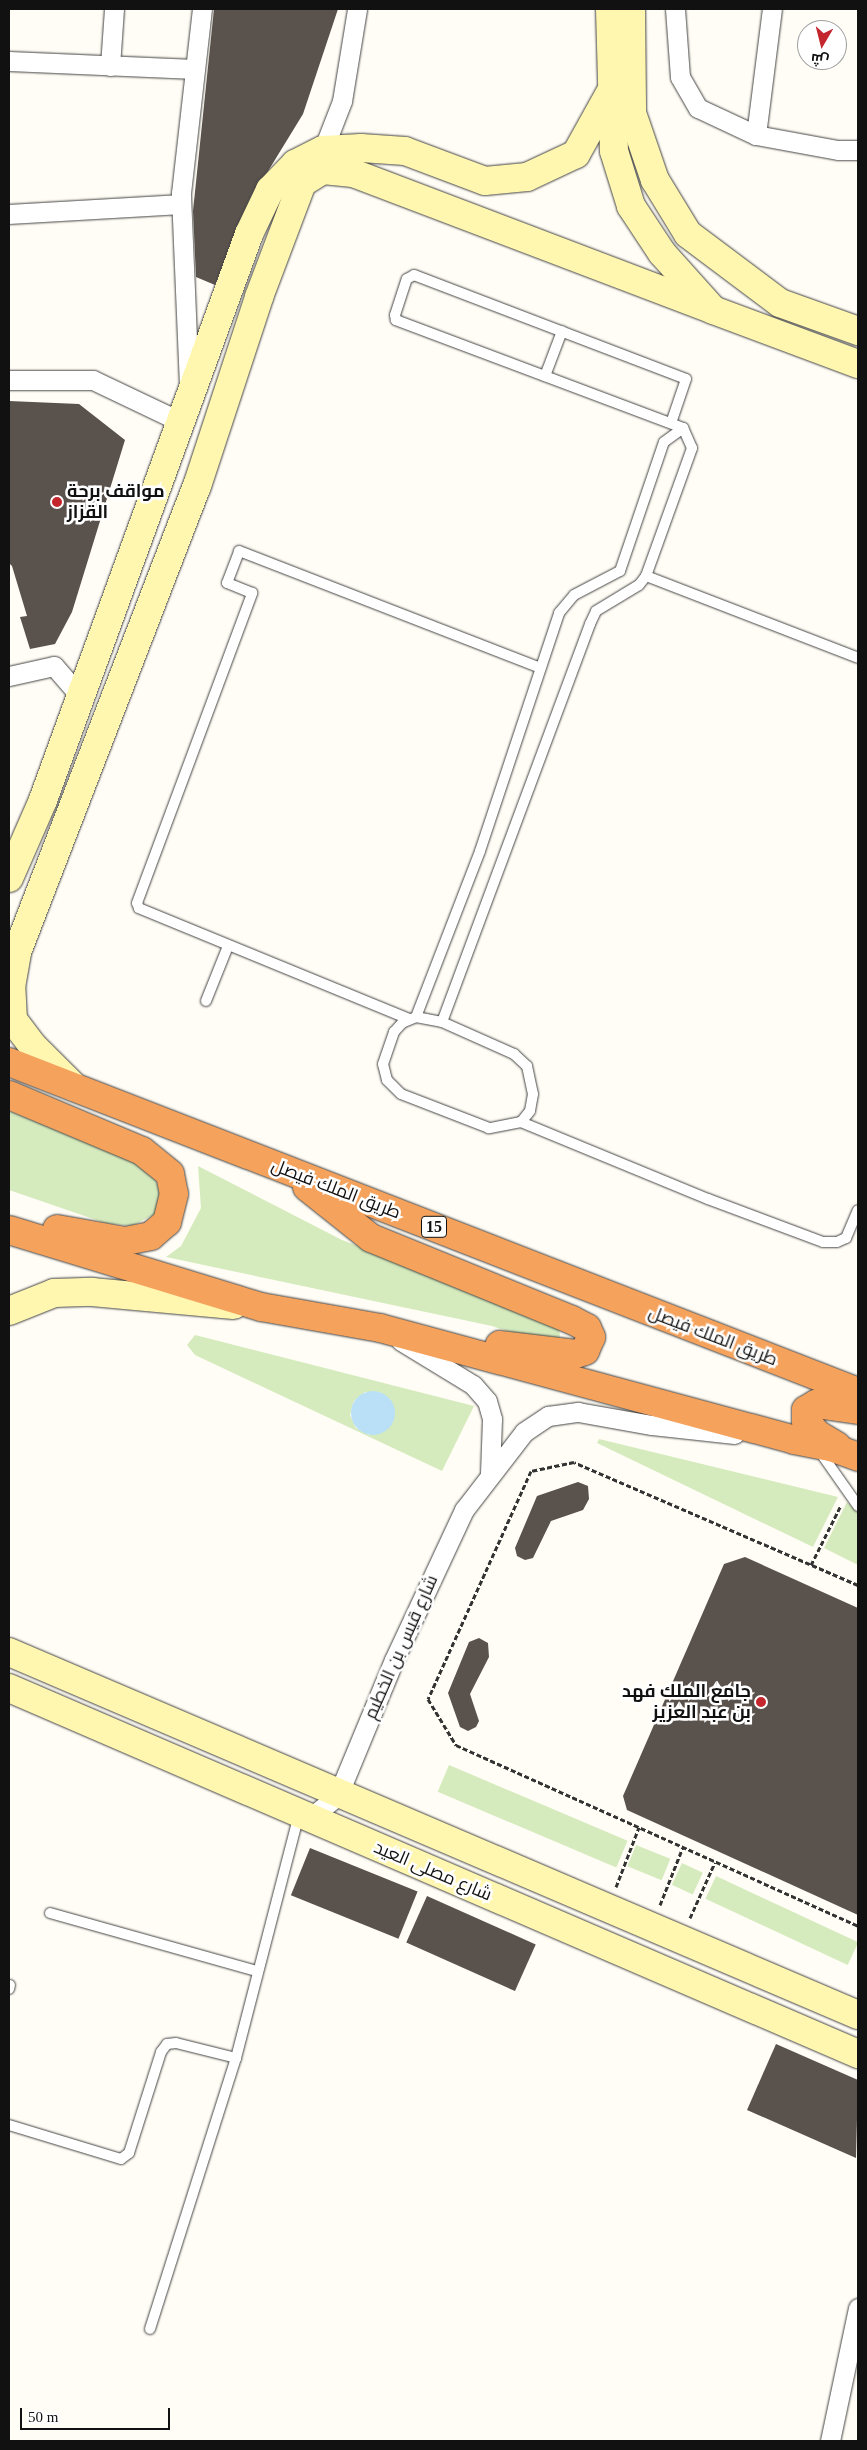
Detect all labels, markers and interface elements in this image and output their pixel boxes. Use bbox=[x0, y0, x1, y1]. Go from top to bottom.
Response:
north arrow bbox=[797, 20, 847, 70]
text: ش bbox=[810, 51, 830, 68]
place label: مواقف برحة القزاز bbox=[67, 481, 165, 524]
marker: مواقف برحة القزاز bbox=[51, 496, 63, 508]
street label: طريق الملك فيصل bbox=[268, 1154, 404, 1224]
road number: 15 bbox=[420, 1214, 448, 1240]
street label: طريق الملك فيصل bbox=[645, 1301, 781, 1371]
street label: شارع قيس بن الخطيم bbox=[359, 1571, 443, 1723]
place label: جامع الملك فهد بن عبد العزيز bbox=[622, 1681, 751, 1724]
marker: جامع الملك فهد بن عبد العزيز bbox=[755, 1696, 767, 1708]
street label: شارع مصلى العيد bbox=[371, 1836, 495, 1906]
scale bar bbox=[22, 2398, 172, 2430]
text: 50 m bbox=[28, 2409, 58, 2425]

